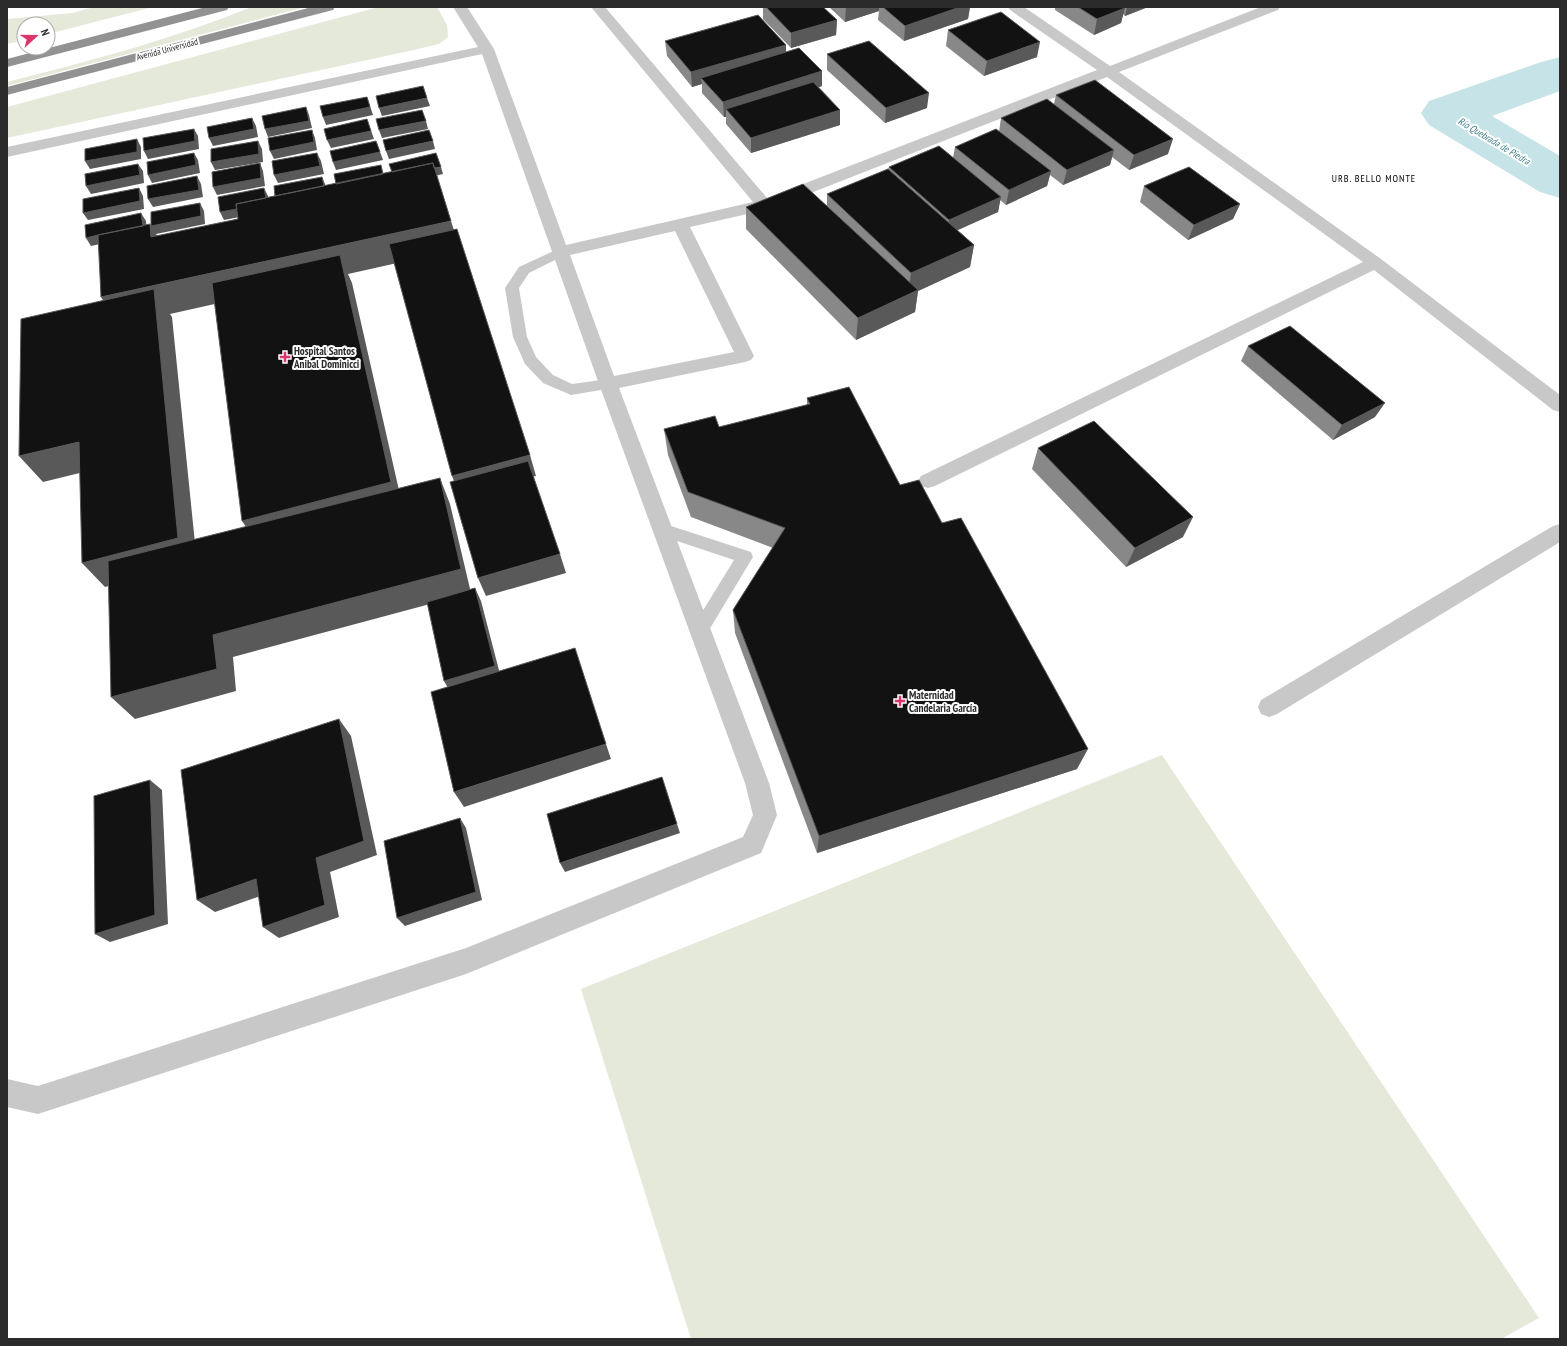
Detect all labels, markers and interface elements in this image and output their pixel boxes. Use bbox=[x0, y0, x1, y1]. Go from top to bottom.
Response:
north arrow bbox=[16, 16, 56, 56]
text: N bbox=[38, 27, 53, 38]
street label: Avenida Universidad bbox=[135, 35, 199, 62]
water label: Río Quebrada de Piedra bbox=[1456, 114, 1533, 168]
district label: URB. BELLO MONTE bbox=[1332, 172, 1416, 185]
place label: Hospital Santos Anibal Dominicci bbox=[293, 344, 360, 371]
marker: Hospital Santos Anibal Dominicci bbox=[279, 351, 291, 363]
place label: Maternidad Candelaria García bbox=[909, 688, 977, 715]
marker: Maternidad Candelaria García bbox=[894, 695, 906, 707]

